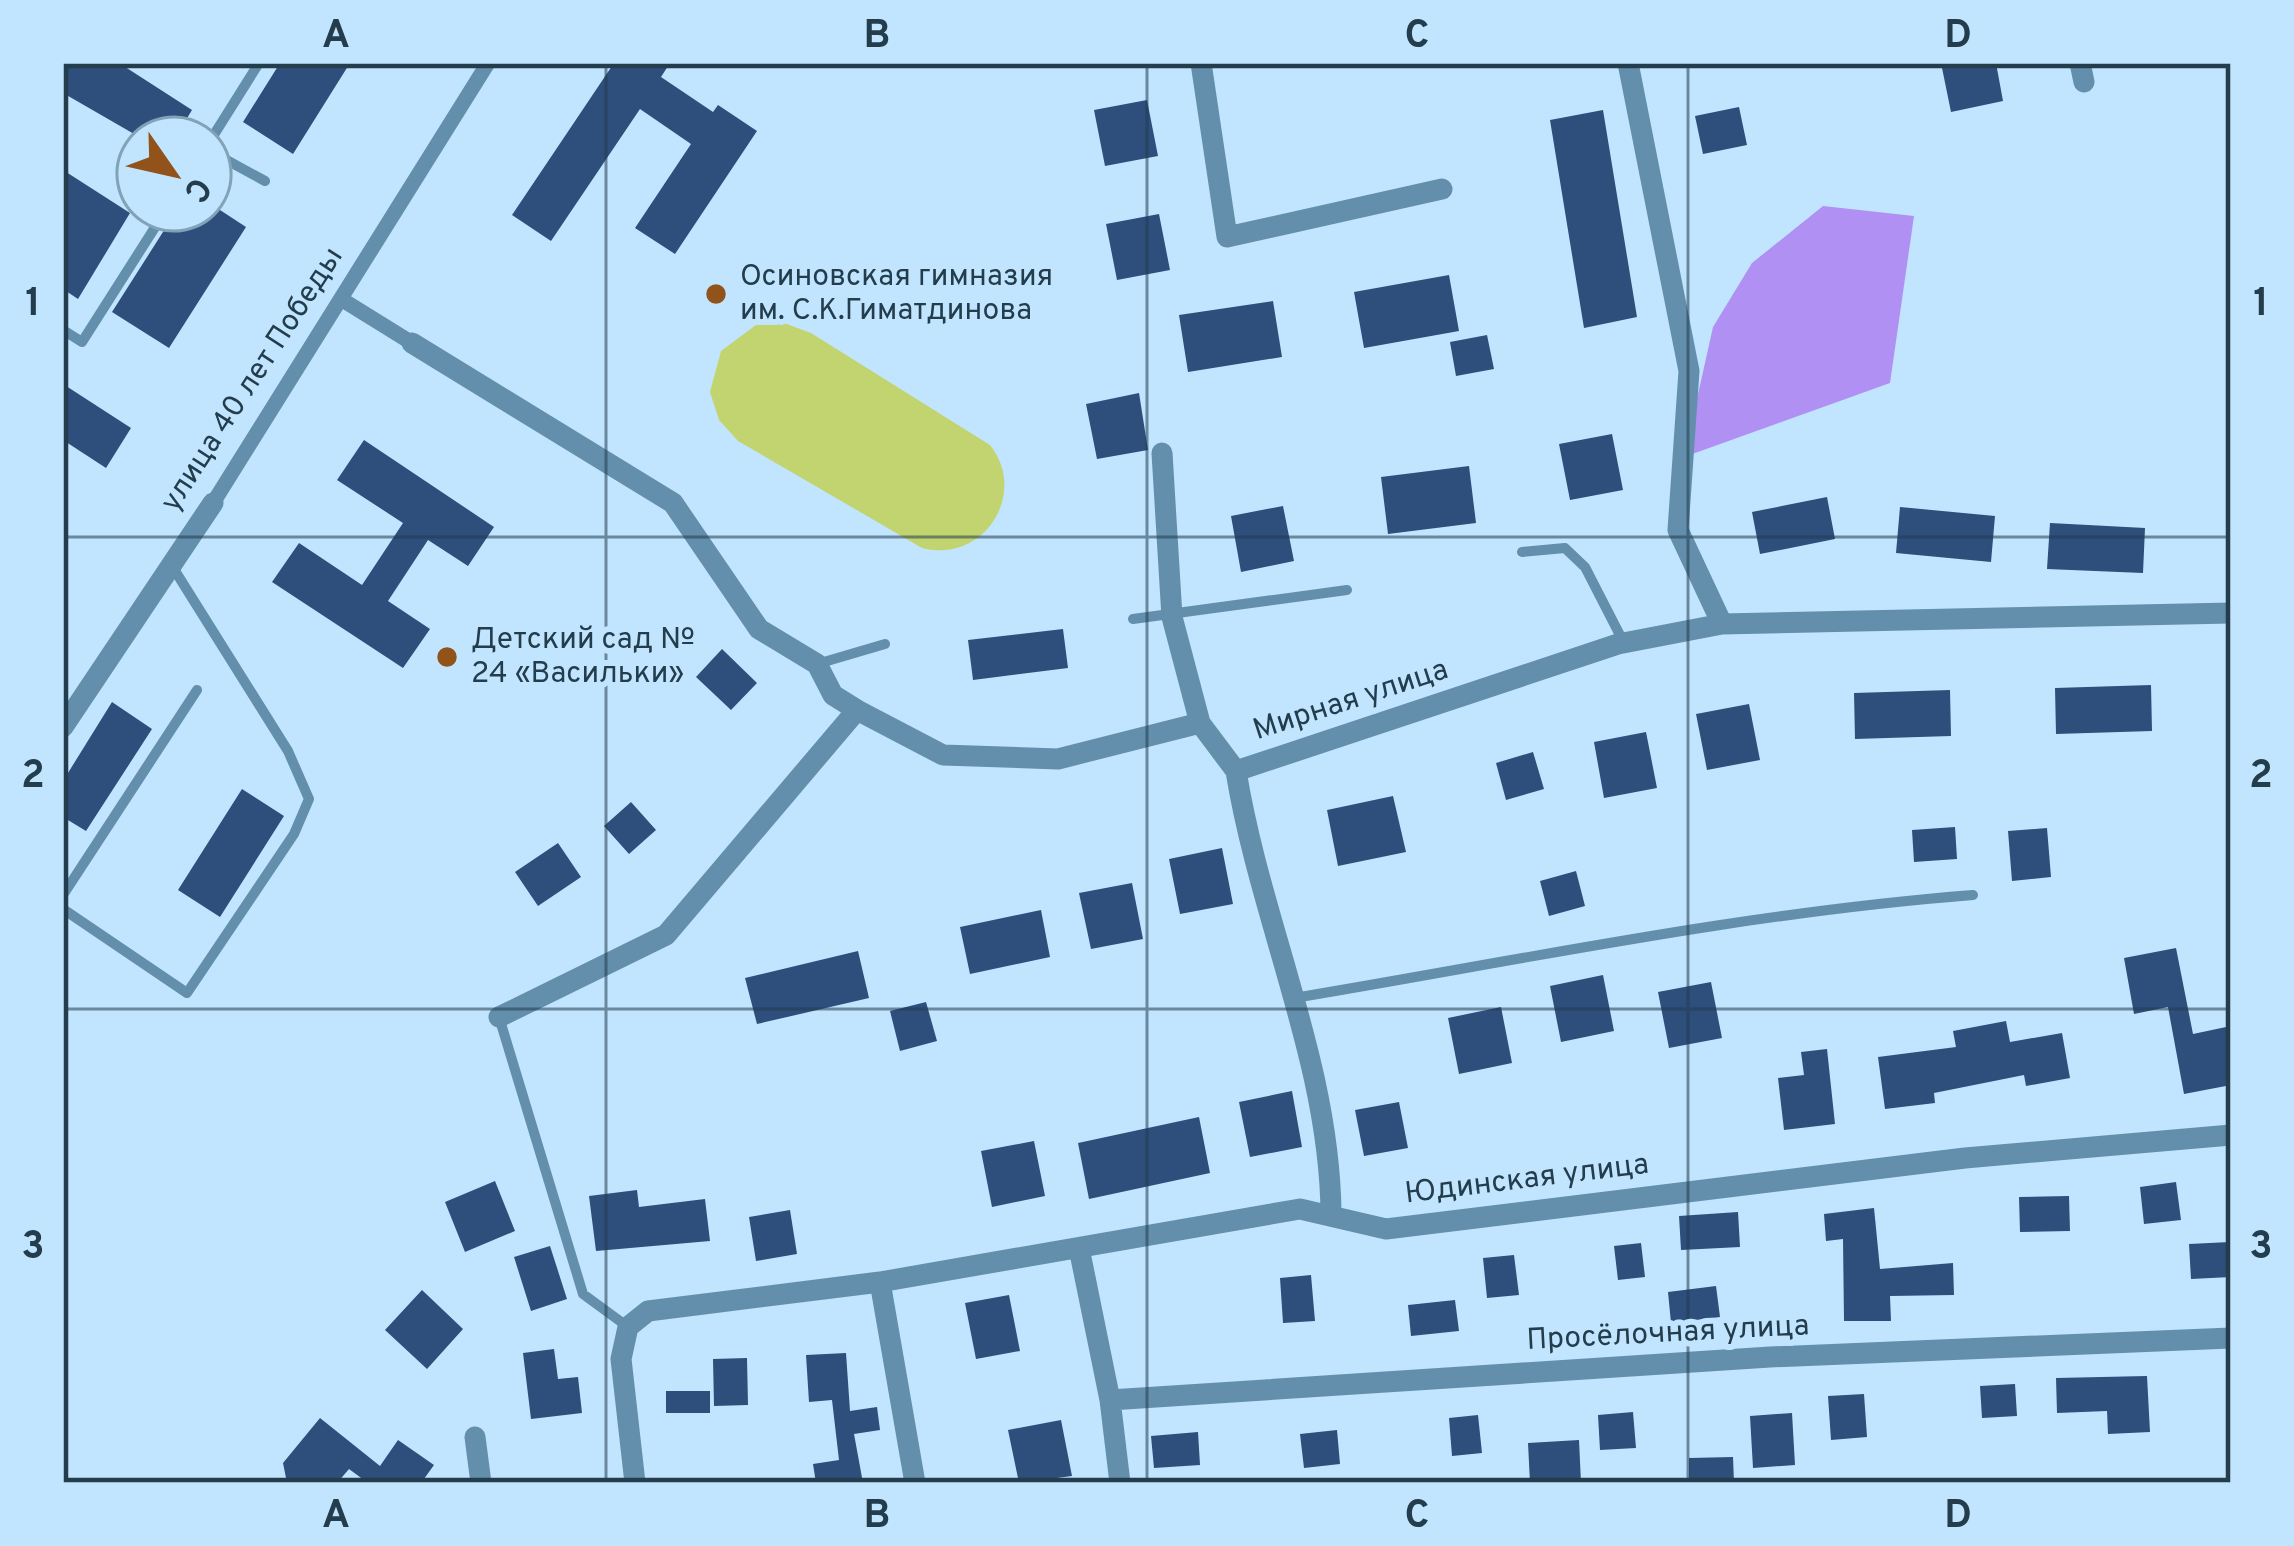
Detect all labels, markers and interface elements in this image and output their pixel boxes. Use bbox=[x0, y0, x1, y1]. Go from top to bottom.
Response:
text: A bbox=[322, 13, 350, 62]
text: B bbox=[864, 13, 890, 62]
text: C bbox=[1405, 13, 1429, 62]
text: D bbox=[1944, 13, 1972, 62]
north arrow bbox=[114, 114, 234, 234]
text: С bbox=[172, 168, 219, 209]
street label: улица 40 лет Победы bbox=[154, 241, 352, 519]
place label: Осиновская гимназия им. С.К.Гиматдинова bbox=[740, 259, 1053, 330]
text: 1 bbox=[25, 281, 41, 330]
marker: Осиновская гимназия им. С.К.Гиматдинова bbox=[703, 281, 729, 307]
text: 1 bbox=[2253, 281, 2269, 330]
place label: Детский сад № 24 «Васильки» bbox=[471, 622, 695, 693]
marker: Детский сад № 24 «Васильки» bbox=[434, 644, 460, 670]
street label: Мирная улица bbox=[1249, 652, 1453, 750]
text: 2 bbox=[21, 753, 45, 802]
text: 2 bbox=[2249, 753, 2273, 802]
street label: Юдинская улица bbox=[1403, 1147, 1651, 1213]
text: 3 bbox=[21, 1224, 45, 1273]
text: 3 bbox=[2249, 1224, 2273, 1273]
street label: Просёлочная улица bbox=[1526, 1308, 1810, 1360]
text: A bbox=[322, 1493, 350, 1542]
text: B bbox=[864, 1493, 890, 1542]
text: C bbox=[1405, 1493, 1429, 1542]
text: D bbox=[1944, 1493, 1972, 1542]

